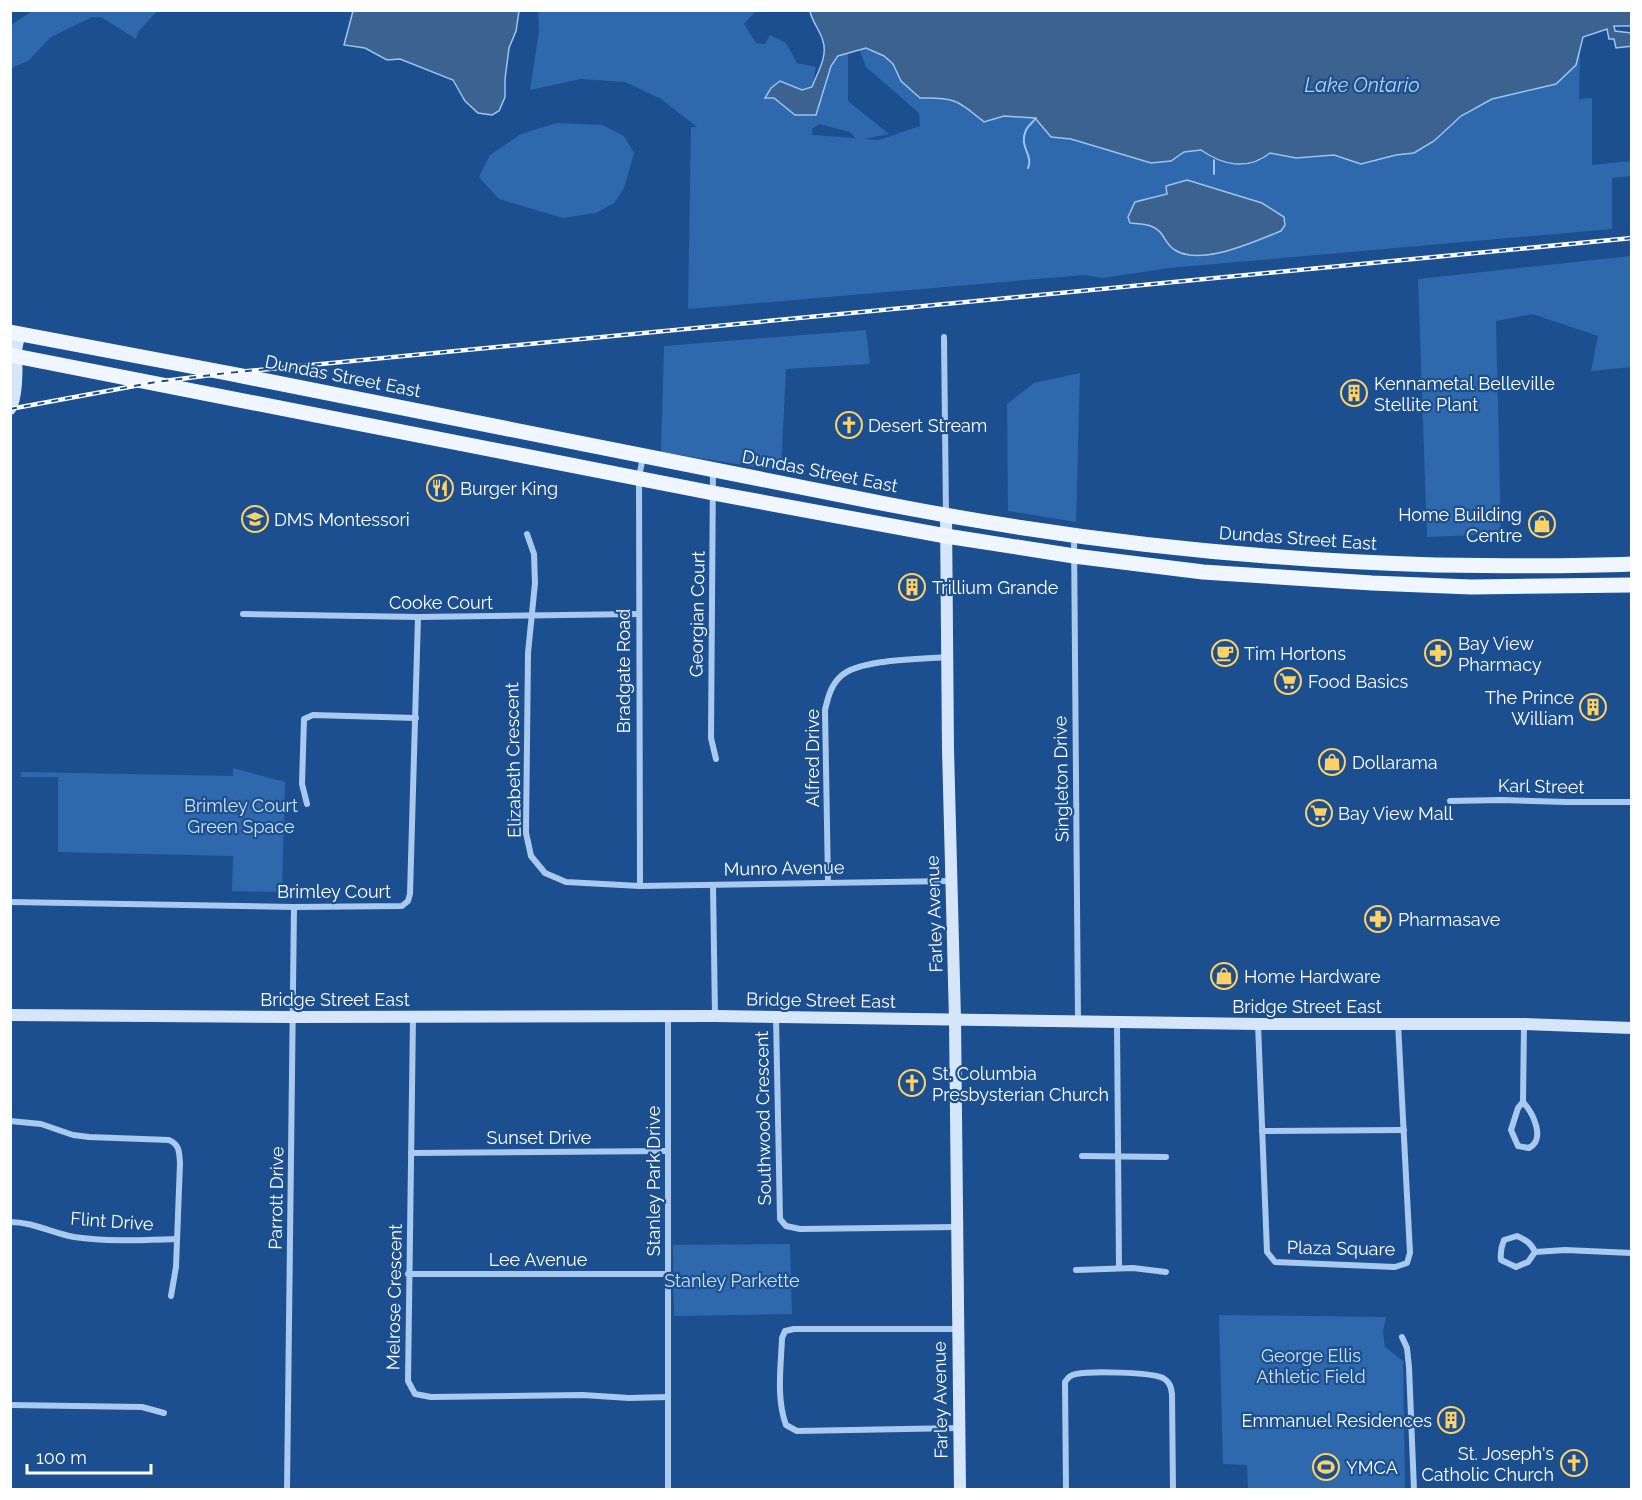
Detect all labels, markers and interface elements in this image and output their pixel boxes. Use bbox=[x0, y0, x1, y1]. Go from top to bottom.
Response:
water label: Lake Ontario bbox=[1304, 73, 1420, 97]
street label: Dundas Street East bbox=[263, 351, 423, 401]
place label: Kennametal Belleville Stellite Plant bbox=[1374, 373, 1555, 415]
building icon: Kennametal Belleville Stellite Plant bbox=[1339, 378, 1369, 408]
church icon: Desert Stream bbox=[834, 410, 864, 440]
place label: Desert Stream bbox=[868, 415, 987, 436]
street label: Dundas Street East bbox=[740, 446, 900, 496]
restaurant icon: Burger King bbox=[425, 473, 455, 503]
place label: Burger King bbox=[460, 478, 558, 499]
school or university icon: DMS Montessori bbox=[240, 504, 270, 534]
place label: Home Building Centre bbox=[1398, 504, 1522, 546]
place label: DMS Montessori bbox=[274, 509, 410, 530]
shop icon: Home Building Centre bbox=[1527, 509, 1557, 539]
street label: Dundas Street East bbox=[1218, 522, 1378, 554]
street label: Georgian Court bbox=[685, 551, 709, 677]
building icon: Trillium Grande bbox=[897, 572, 927, 602]
place label: Trillium Grande bbox=[932, 577, 1059, 598]
street label: Cooke Court bbox=[389, 592, 493, 613]
street label: Bradgate Road bbox=[613, 609, 634, 733]
place label: Bay View Pharmacy bbox=[1458, 633, 1542, 675]
cafe icon: Tim Hortons bbox=[1210, 638, 1240, 668]
pharmacy icon: Bay View Pharmacy bbox=[1423, 638, 1453, 668]
place label: Tim Hortons bbox=[1244, 643, 1346, 664]
supermarket icon: Food Basics bbox=[1273, 666, 1303, 696]
place label: Food Basics bbox=[1308, 671, 1409, 692]
street label: Elizabeth Crescent bbox=[501, 682, 525, 838]
place label: The Prince William bbox=[1485, 687, 1574, 729]
building icon: The Prince William bbox=[1578, 692, 1608, 722]
street label: Alfred Drive bbox=[802, 708, 823, 807]
street label: Singleton Drive bbox=[1049, 715, 1073, 842]
shop icon: Dollarama bbox=[1317, 747, 1347, 777]
place label: Dollarama bbox=[1352, 752, 1438, 773]
street label: Karl Street bbox=[1498, 775, 1584, 797]
park label: Brimley Court Green Space bbox=[184, 795, 298, 837]
supermarket icon: Bay View Mall bbox=[1304, 798, 1334, 828]
place label: Bay View Mall bbox=[1338, 803, 1453, 824]
street label: Farley Avenue bbox=[921, 855, 947, 973]
street label: Munro Avenue bbox=[723, 856, 845, 880]
street label: Brimley Court bbox=[277, 881, 391, 902]
pharmacy icon: Pharmasave bbox=[1363, 904, 1393, 934]
place label: Pharmasave bbox=[1398, 909, 1501, 930]
shop icon: Home Hardware bbox=[1209, 961, 1239, 991]
place label: Home Hardware bbox=[1244, 966, 1381, 987]
street label: Bridge Street East bbox=[746, 988, 896, 1012]
street label: Bridge Street East bbox=[260, 989, 410, 1010]
street label: Bridge Street East bbox=[1232, 996, 1382, 1017]
street label: Southwood Crescent bbox=[751, 1031, 775, 1205]
place label: St. Columbia Presbysterian Church bbox=[932, 1063, 1109, 1105]
church icon: St. Columbia Presbysterian Church bbox=[897, 1068, 927, 1098]
street label: Stanley Park Drive bbox=[643, 1105, 664, 1256]
street label: Sunset Drive bbox=[487, 1127, 592, 1148]
street label: Parrott Drive bbox=[265, 1146, 287, 1250]
street label: Flint Drive bbox=[70, 1208, 155, 1234]
street label: Melrose Crescent bbox=[382, 1224, 406, 1370]
street label: Plaza Square bbox=[1287, 1237, 1396, 1259]
street label: Lee Avenue bbox=[489, 1249, 588, 1270]
park label: Stanley Parkette bbox=[664, 1270, 800, 1291]
street label: Farley Avenue bbox=[928, 1341, 952, 1459]
park label: George Ellis Athletic Field bbox=[1256, 1345, 1366, 1387]
building icon: Emmanuel Residences bbox=[1436, 1405, 1466, 1435]
place label: Emmanuel Residences bbox=[1242, 1410, 1432, 1431]
scale bar bbox=[27, 1437, 152, 1475]
place label: St. Joseph's Catholic Church bbox=[1421, 1443, 1554, 1485]
text: 100 m bbox=[36, 1447, 87, 1468]
church icon: St. Joseph's Catholic Church bbox=[1559, 1448, 1589, 1478]
sports icon: YMCA bbox=[1311, 1452, 1341, 1482]
place label: YMCA bbox=[1346, 1457, 1398, 1478]

